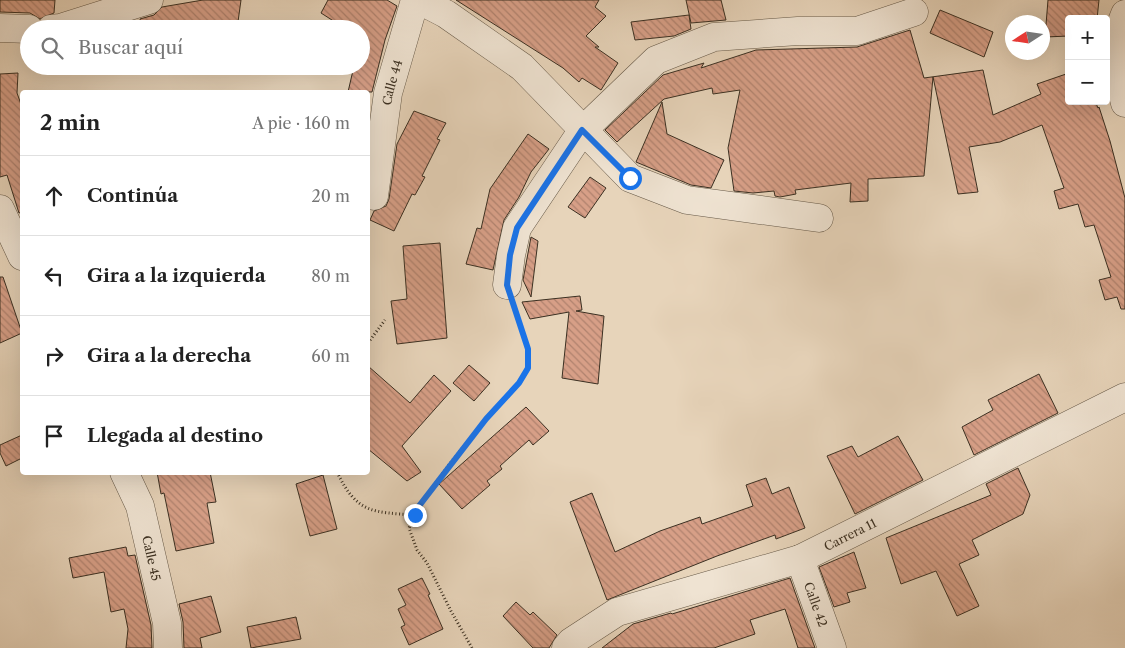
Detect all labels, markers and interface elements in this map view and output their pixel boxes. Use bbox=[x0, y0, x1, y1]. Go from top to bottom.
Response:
north arrow bbox=[1005, 15, 1050, 60]
map controls bbox=[1065, 15, 1110, 105]
button: + bbox=[1065, 15, 1110, 60]
search box bbox=[20, 20, 370, 75]
icon: search bbox=[38, 34, 66, 62]
text: Buscar aquí bbox=[78, 36, 183, 59]
street label: Calle 44 bbox=[379, 58, 405, 106]
button: − bbox=[1065, 60, 1110, 105]
text: 2 min bbox=[40, 110, 100, 135]
text: A pie · 160 m bbox=[252, 113, 350, 133]
route start bbox=[619, 167, 642, 190]
icon: ahead bbox=[40, 182, 68, 210]
text: Continúa bbox=[87, 184, 178, 207]
text: 20 m bbox=[311, 186, 350, 206]
icon: left bbox=[40, 262, 68, 290]
text: Gira a la izquierda bbox=[87, 264, 266, 287]
text: 80 m bbox=[311, 266, 350, 286]
icon: right bbox=[40, 342, 68, 370]
text: Gira a la derecha bbox=[87, 344, 251, 367]
text: 60 m bbox=[311, 346, 350, 366]
icon: arrive bbox=[40, 422, 68, 450]
text: Llegada al destino bbox=[87, 424, 263, 447]
route end bbox=[404, 504, 427, 527]
street label: Carrera 11 bbox=[821, 515, 879, 554]
street label: Calle 45 bbox=[140, 534, 165, 582]
street label: Calle 42 bbox=[801, 580, 831, 629]

